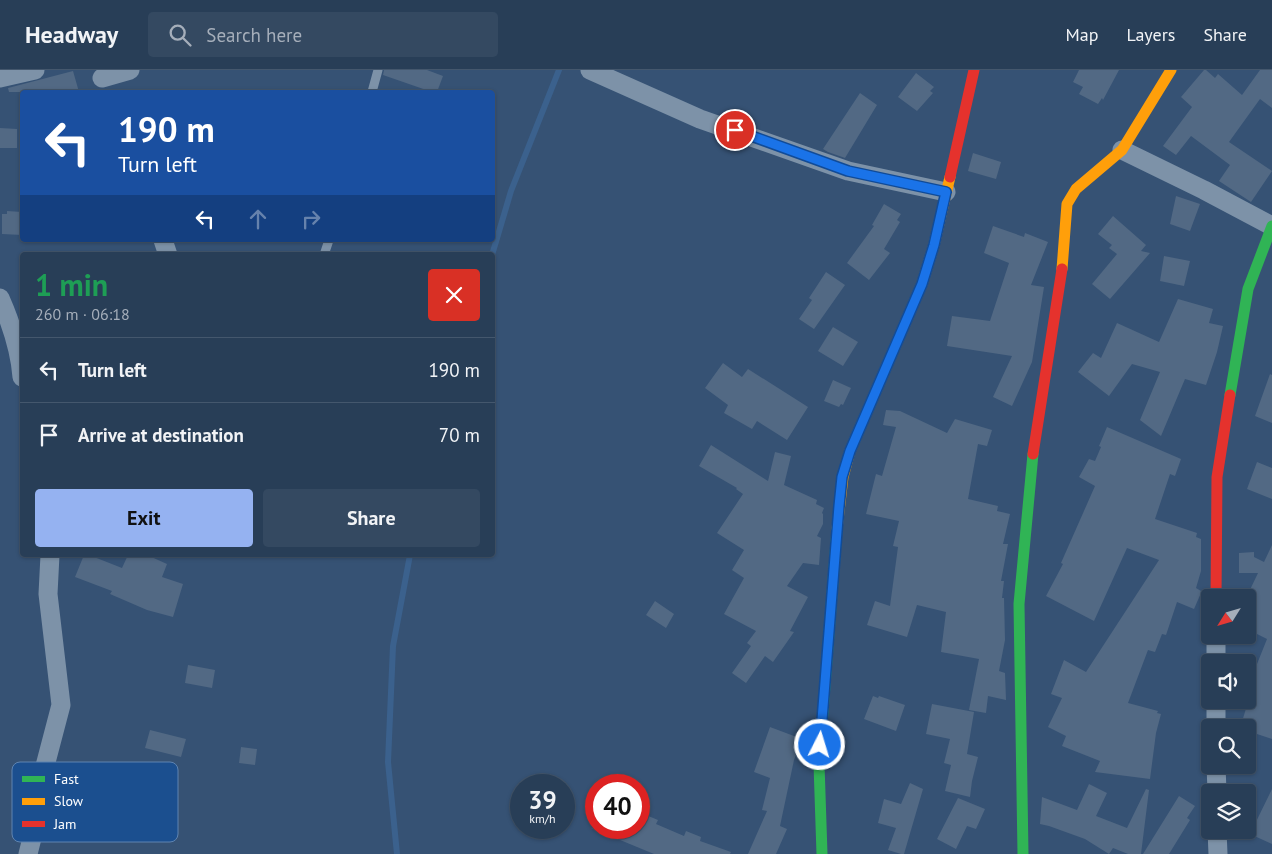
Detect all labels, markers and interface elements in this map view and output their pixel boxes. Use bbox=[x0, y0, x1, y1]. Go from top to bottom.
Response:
search box bbox=[148, 12, 498, 57]
text: Headway bbox=[25, 19, 118, 50]
icon: search bbox=[166, 21, 194, 49]
text: Search here bbox=[206, 23, 302, 47]
text: Map bbox=[1066, 23, 1098, 46]
text: Layers bbox=[1126, 23, 1175, 46]
text: Share bbox=[1203, 23, 1247, 46]
text: 190 m bbox=[118, 106, 215, 152]
pin bbox=[714, 109, 756, 151]
icon: left bbox=[35, 110, 100, 175]
icon: arrive bbox=[721, 116, 749, 144]
text: Turn left bbox=[118, 150, 197, 178]
icon: left bbox=[191, 205, 219, 233]
icon: ahead bbox=[244, 205, 272, 233]
icon: right bbox=[297, 205, 325, 233]
text: 1 min bbox=[35, 265, 108, 304]
button: close bbox=[428, 269, 480, 321]
text: 260 m · 06:18 bbox=[35, 304, 130, 324]
icon: left bbox=[35, 356, 63, 384]
text: Turn left bbox=[78, 358, 147, 382]
text: 190 m bbox=[428, 358, 480, 382]
icon: arrive bbox=[35, 421, 63, 449]
text: Arrive at destination bbox=[78, 423, 244, 447]
text: 70 m bbox=[439, 423, 480, 447]
button: Exit bbox=[35, 489, 253, 547]
button: Share bbox=[263, 489, 480, 547]
north arrow bbox=[1201, 589, 1256, 644]
map controls bbox=[1201, 589, 1256, 839]
button: sound bbox=[1201, 654, 1256, 709]
position arrow bbox=[793, 718, 845, 770]
button: search bbox=[1201, 719, 1256, 774]
legend bbox=[12, 762, 178, 842]
text: Fast bbox=[54, 770, 79, 788]
speed limit sign: 40 bbox=[585, 774, 650, 839]
text: 39 bbox=[528, 784, 557, 816]
button: layers bbox=[1201, 784, 1256, 839]
text: Slow bbox=[54, 792, 84, 810]
text: km/h bbox=[529, 811, 556, 826]
text: Jam bbox=[53, 815, 76, 833]

